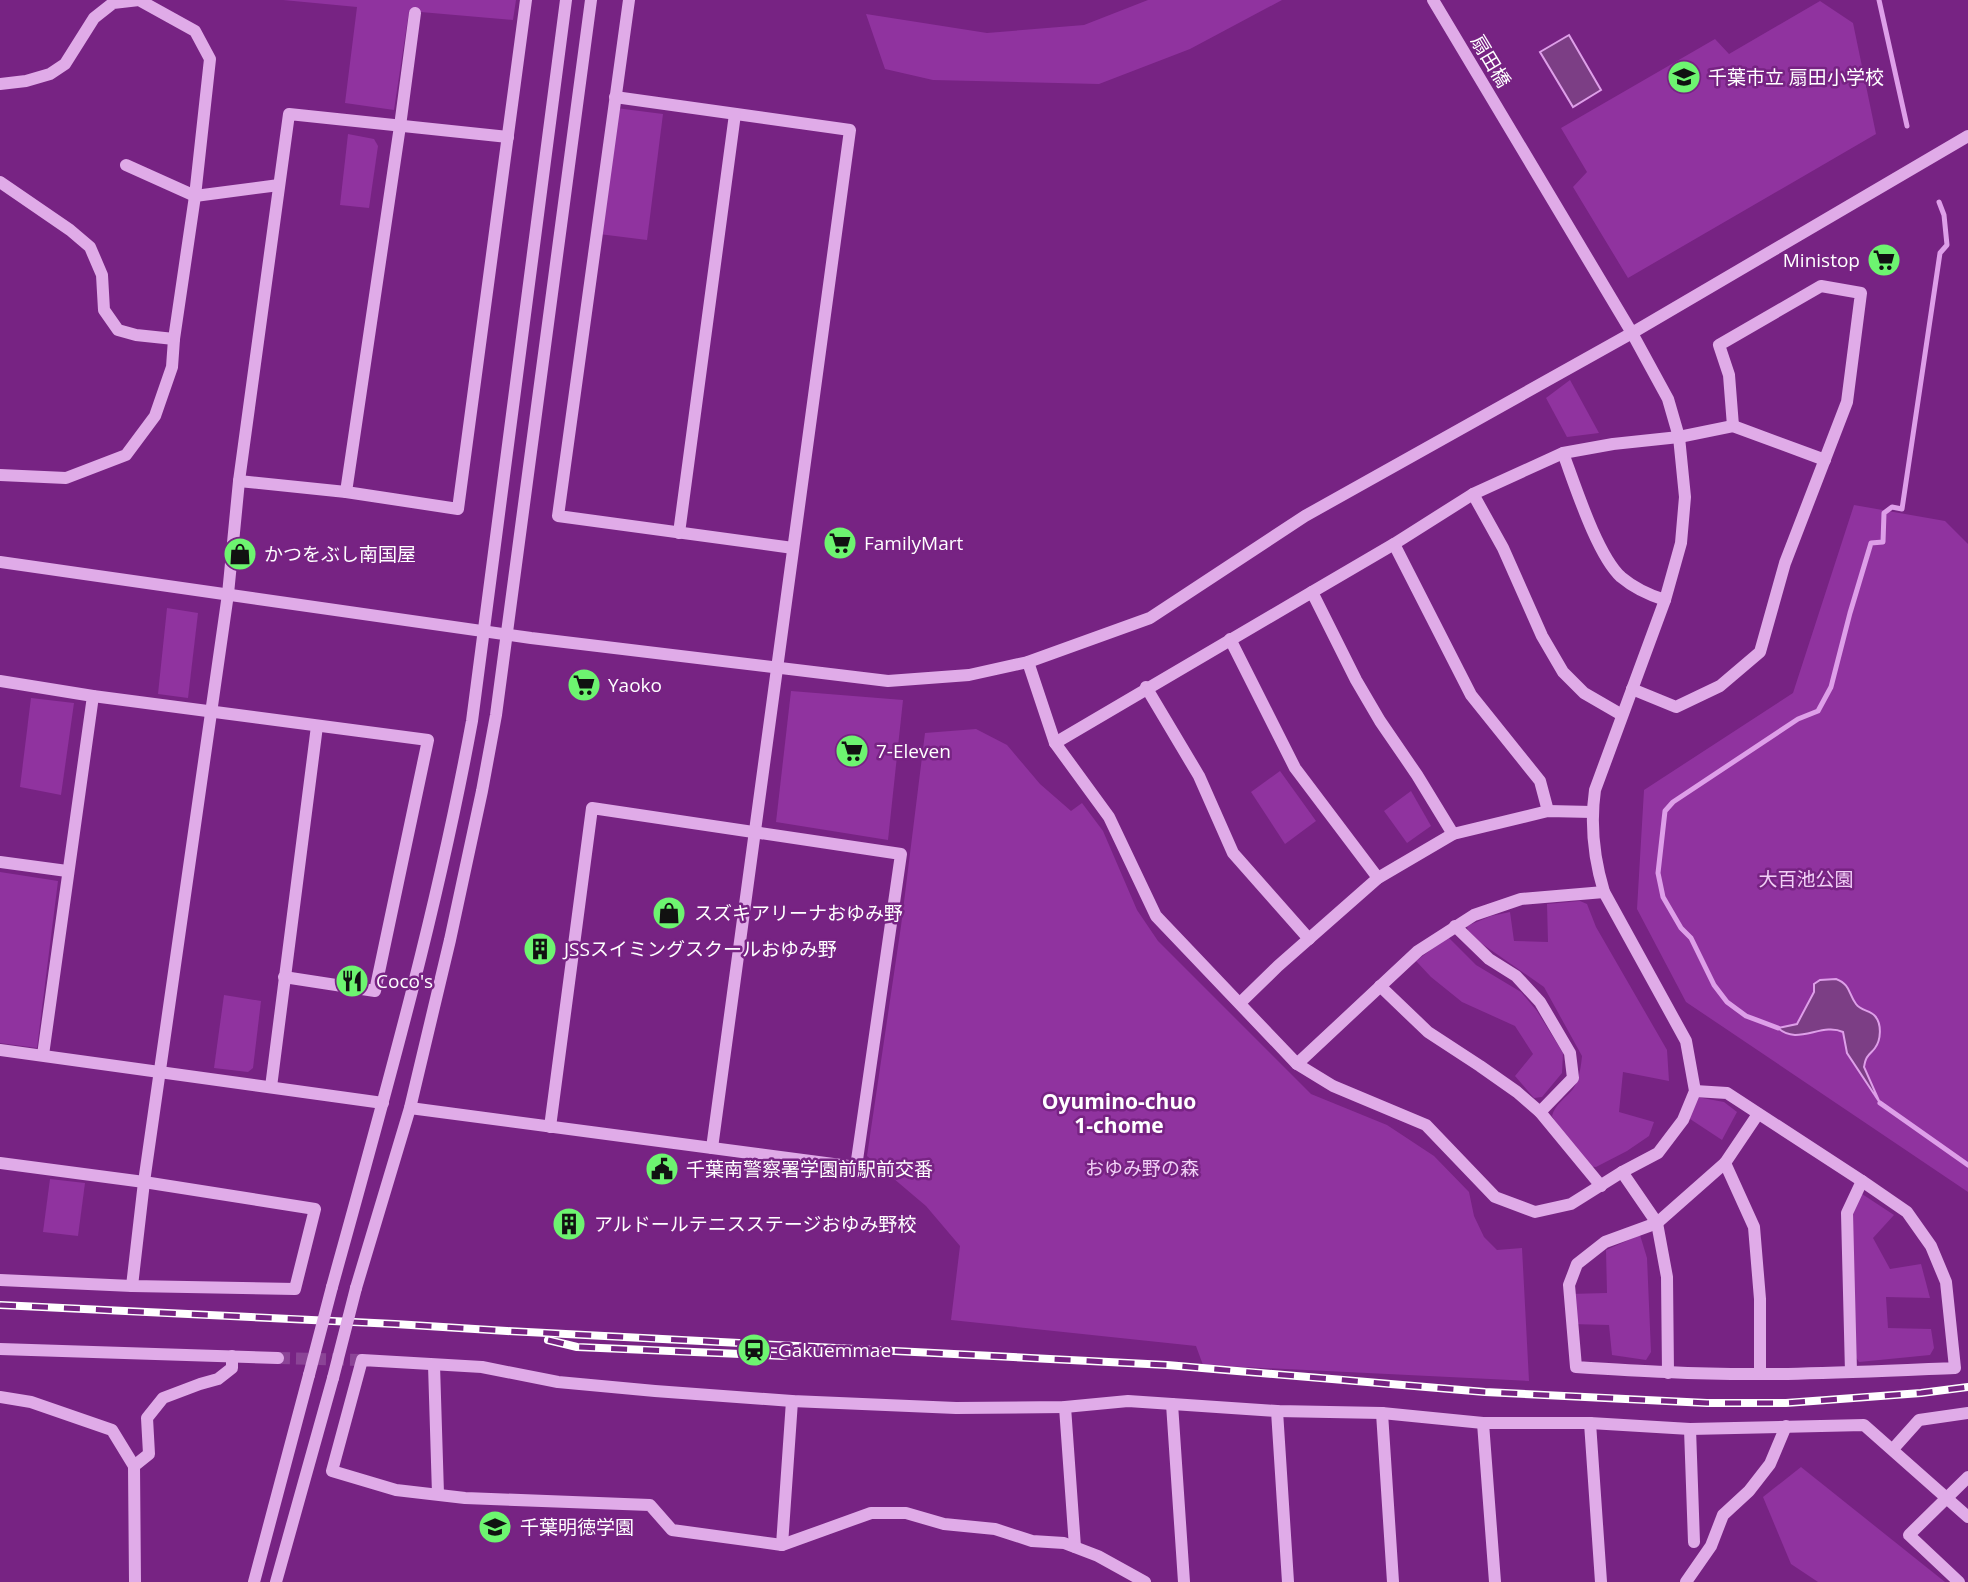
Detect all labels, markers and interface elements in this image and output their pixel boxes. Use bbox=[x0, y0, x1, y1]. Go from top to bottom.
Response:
street label: 扇田橋 bbox=[1465, 30, 1517, 92]
school or university icon: 千葉市立 扇田小学校 bbox=[1665, 58, 1703, 96]
place label: 千葉市立 扇田小学校 bbox=[1708, 64, 1884, 90]
supermarket icon: Ministop bbox=[1865, 241, 1903, 279]
place label: Ministop bbox=[1783, 247, 1860, 273]
supermarket icon: FamilyMart bbox=[821, 524, 859, 562]
place label: FamilyMart bbox=[864, 530, 963, 556]
shop icon: かつをぶし南国屋 bbox=[221, 535, 259, 573]
place label: かつをぶし南国屋 bbox=[264, 541, 416, 567]
supermarket icon: Yaoko bbox=[565, 666, 603, 704]
place label: Yaoko bbox=[608, 672, 662, 698]
supermarket icon: 7-Eleven bbox=[833, 732, 871, 770]
place label: 7-Eleven bbox=[876, 738, 951, 764]
park label: 大百池公園 bbox=[1758, 866, 1854, 892]
shop icon: スズキアリーナおゆみ野 bbox=[650, 894, 688, 932]
place label: スズキアリーナおゆみ野 bbox=[694, 900, 903, 926]
building icon: JSSスイミングスクールおゆみ野 bbox=[521, 930, 559, 968]
place label: JSSスイミングスクールおゆみ野 bbox=[562, 936, 837, 962]
restaurant icon: Coco's bbox=[333, 962, 371, 1000]
place label: Coco's bbox=[376, 968, 433, 994]
district label: Oyumino-chuo 1-chome bbox=[1042, 1087, 1196, 1139]
public building icon: 千葉南警察署学園前駅前交番 bbox=[643, 1150, 681, 1188]
park label: おゆみ野の森 bbox=[1085, 1155, 1199, 1181]
place label: 千葉南警察署学園前駅前交番 bbox=[686, 1156, 933, 1182]
building icon: アルドールテニスステージおゆみ野校 bbox=[550, 1205, 588, 1243]
place label: アルドールテニスステージおゆみ野校 bbox=[594, 1211, 916, 1237]
station icon: Gakuemmae bbox=[735, 1331, 773, 1369]
place label: Gakuemmae bbox=[778, 1337, 891, 1363]
school or university icon: 千葉明徳学園 bbox=[476, 1508, 514, 1546]
place label: 千葉明徳学園 bbox=[520, 1514, 634, 1540]

